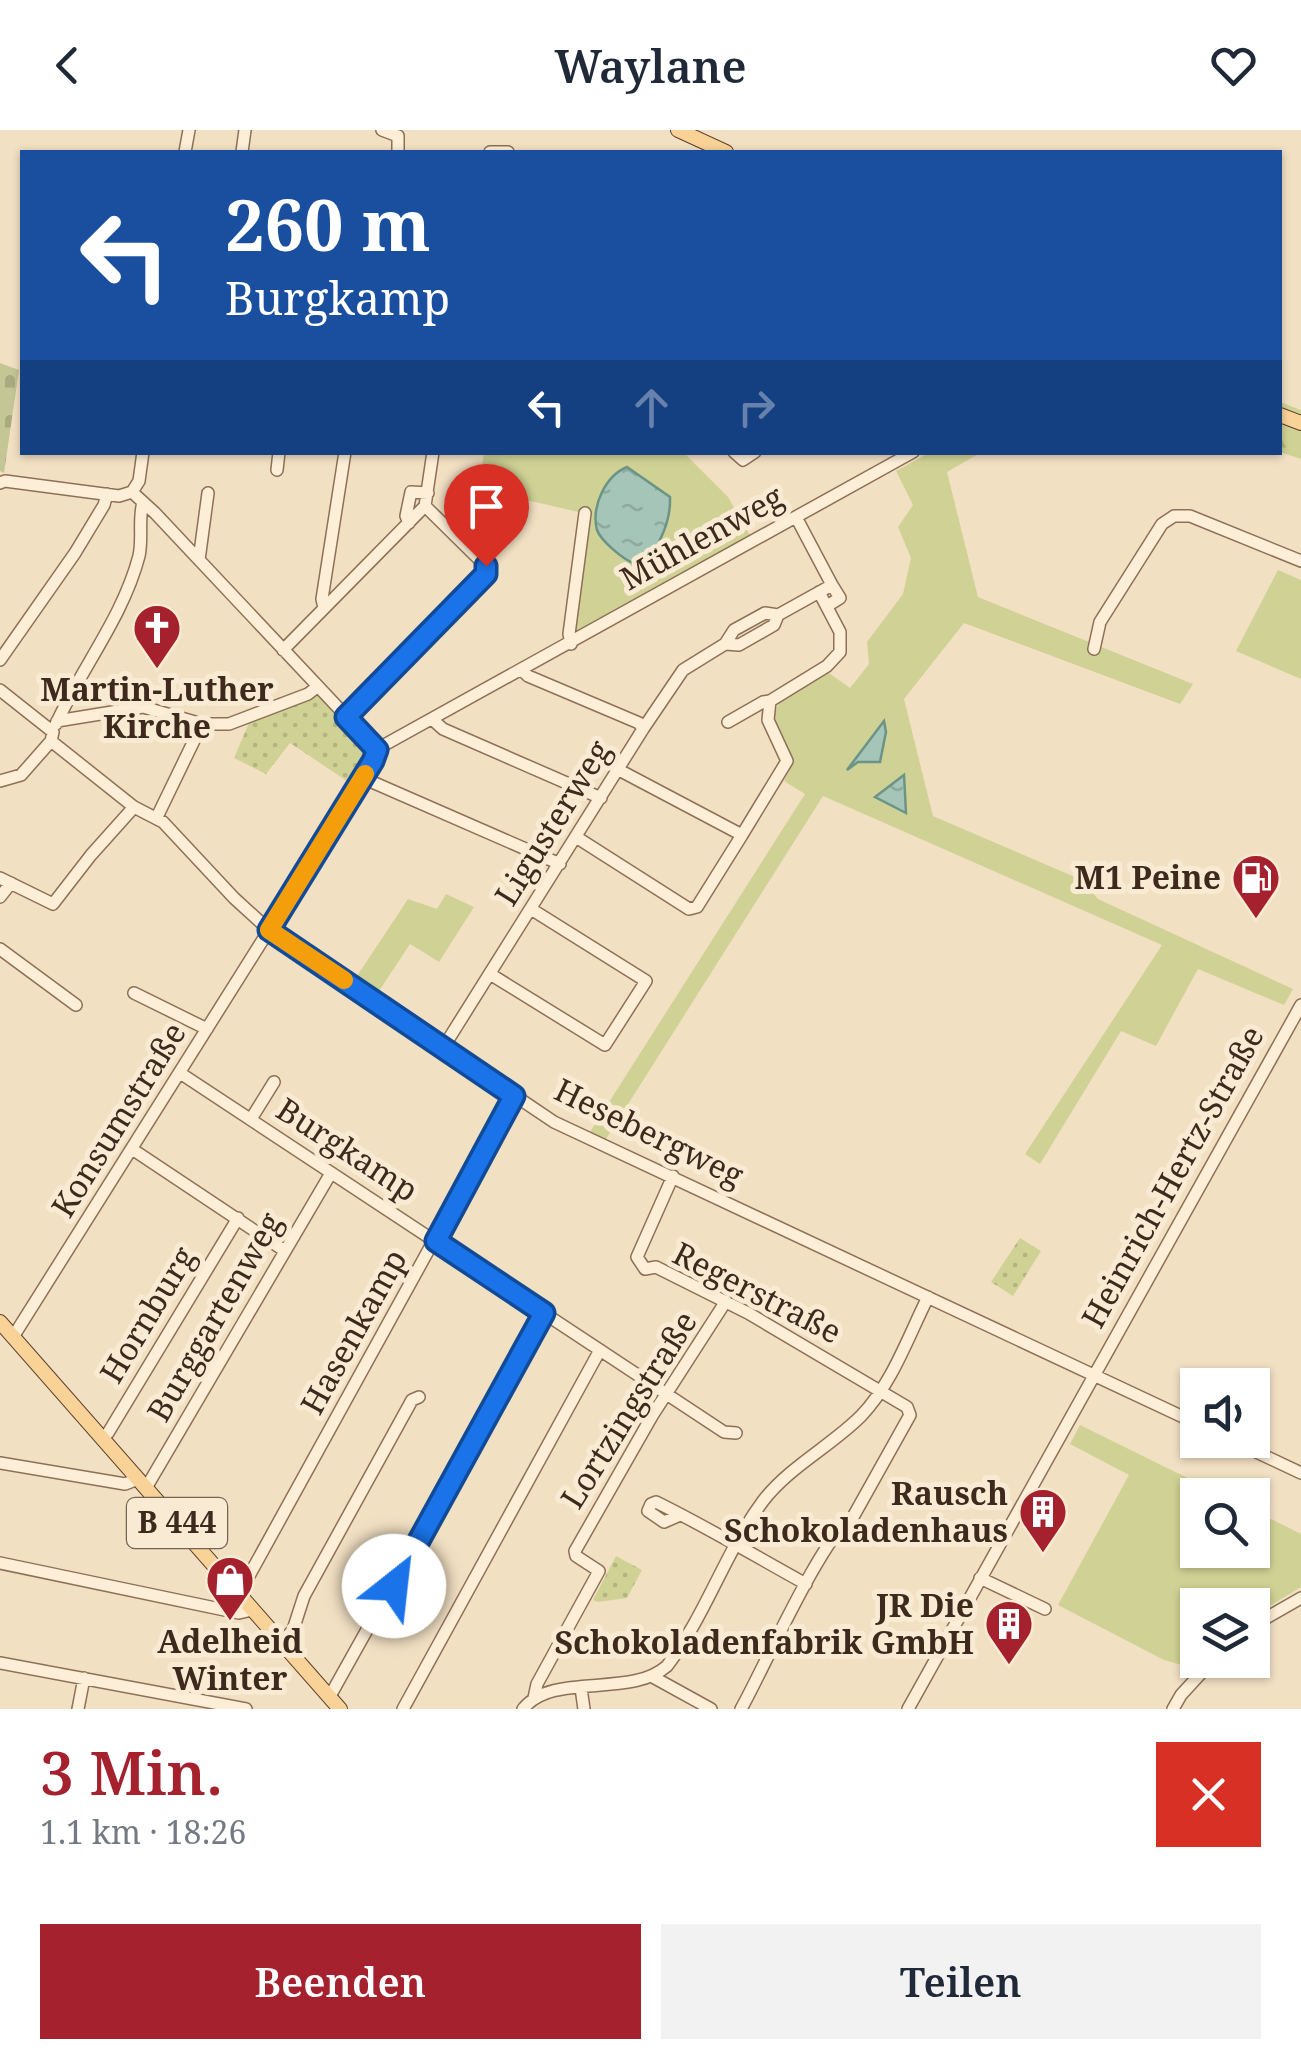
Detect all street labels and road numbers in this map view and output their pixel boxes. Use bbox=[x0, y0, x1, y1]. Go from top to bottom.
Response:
street label: Mühlenweg bbox=[612, 474, 791, 599]
street label: Ligusterweg bbox=[484, 731, 620, 913]
street label: Konsumstraße bbox=[41, 1014, 195, 1225]
street label: Heinrich-Hertz-Straße bbox=[1071, 1018, 1273, 1335]
street label: Hesebergweg bbox=[548, 1067, 751, 1196]
street label: Burgkamp bbox=[269, 1087, 427, 1210]
street label: Burggartenweg bbox=[136, 1204, 291, 1429]
street label: Regerstraße bbox=[666, 1231, 849, 1352]
street label: Hornburg bbox=[89, 1238, 204, 1390]
street label: Hasenkamp bbox=[290, 1241, 416, 1421]
street label: Lortzingstraße bbox=[550, 1302, 706, 1516]
road number: B 444 bbox=[127, 1498, 227, 1548]

